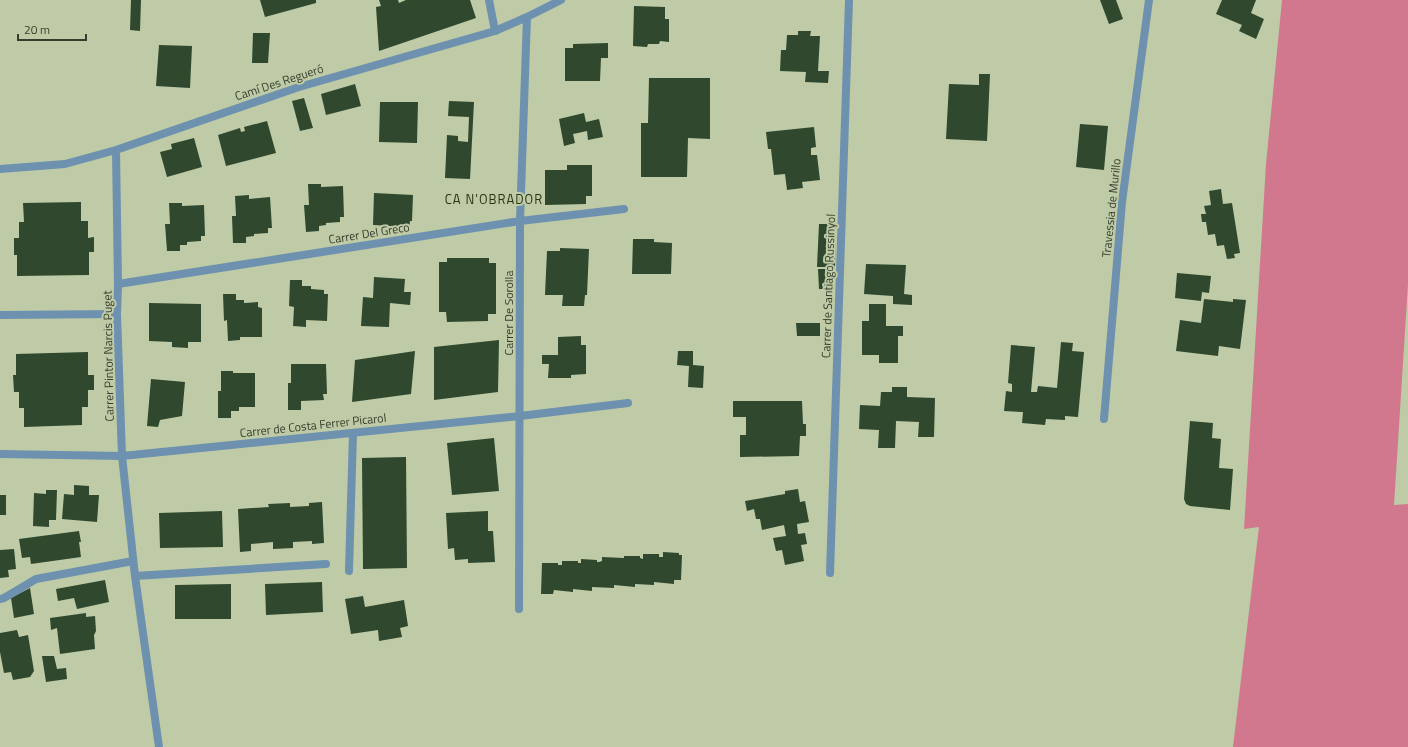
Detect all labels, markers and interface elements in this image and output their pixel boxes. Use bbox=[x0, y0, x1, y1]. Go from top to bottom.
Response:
scale bar bbox=[18, 16, 86, 42]
text: 20 m bbox=[24, 20, 50, 39]
street label: Camí Des Regueró bbox=[232, 59, 326, 105]
street label: Travessia de Murillo bbox=[1096, 157, 1126, 259]
district label: CA N'OBRADOR bbox=[445, 189, 543, 209]
street label: Carrer de Santiago Russinyol bbox=[816, 214, 840, 358]
street label: Carrer Del Greco bbox=[327, 217, 411, 249]
street label: Carrer De Sorolla bbox=[499, 271, 518, 355]
street label: Carrer Pintor Narcis Puget bbox=[97, 289, 119, 422]
street label: Carrer de Costa Ferrer Picarol bbox=[239, 408, 387, 442]

